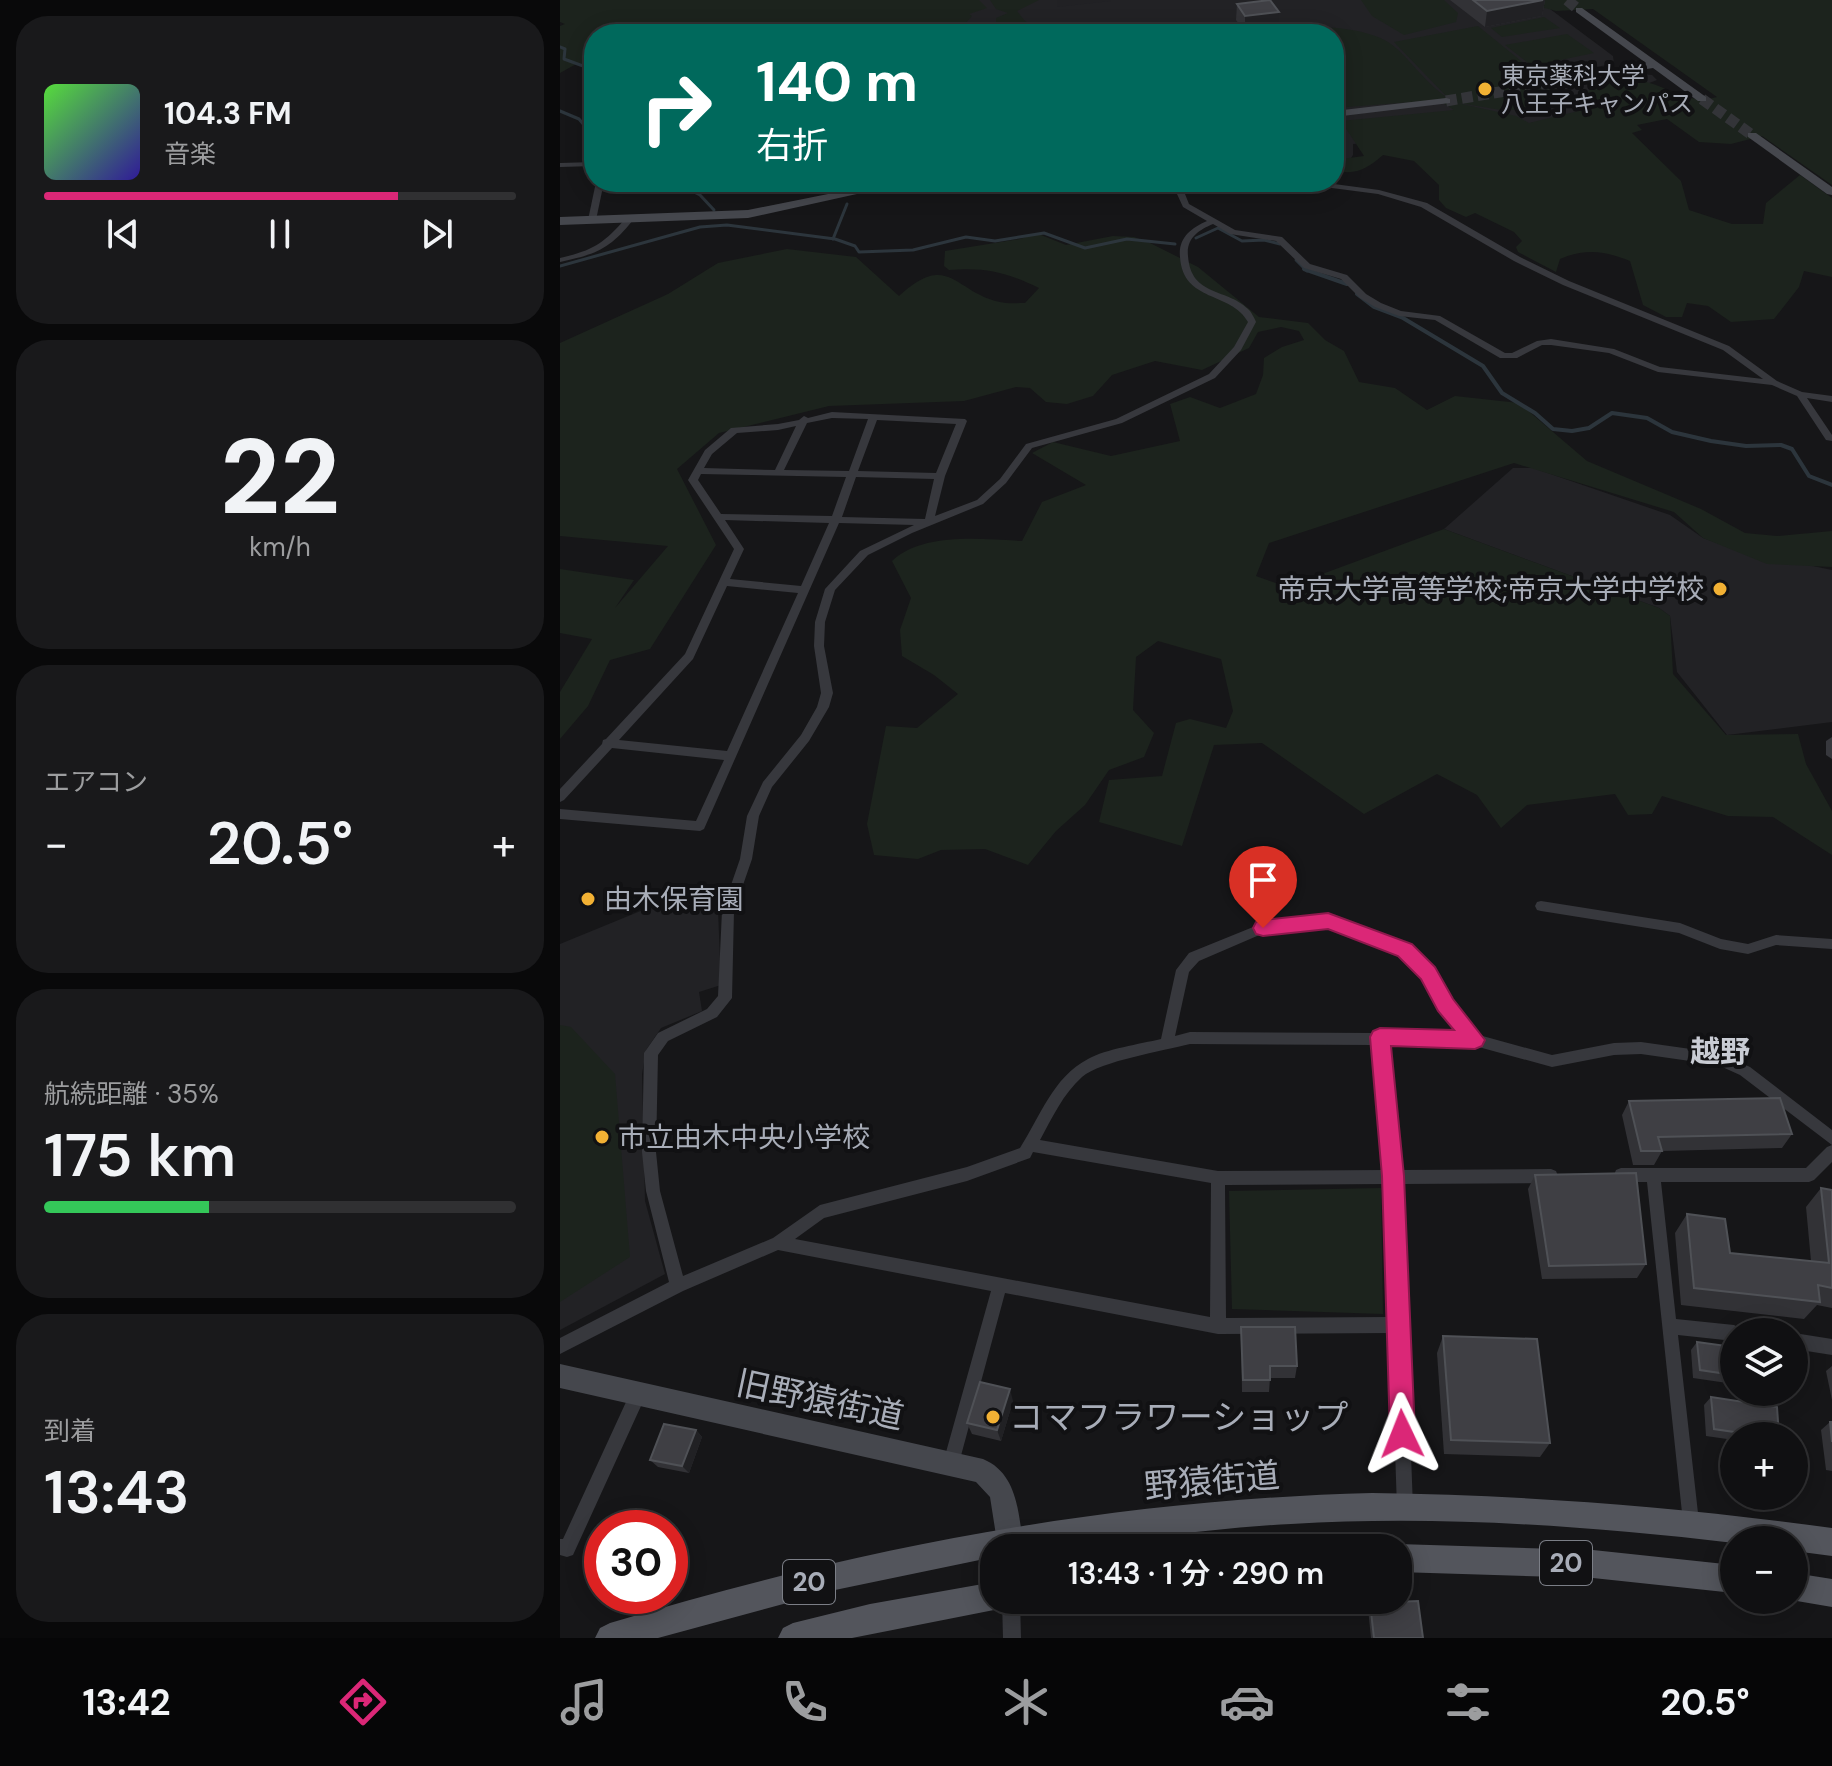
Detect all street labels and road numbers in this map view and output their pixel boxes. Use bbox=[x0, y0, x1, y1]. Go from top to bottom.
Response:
street label: 旧野猿街道 bbox=[732, 1360, 908, 1440]
street label: 野猿街道 bbox=[1142, 1453, 1282, 1509]
road number: 20 bbox=[1540, 1541, 1592, 1585]
road number: 20 bbox=[783, 1560, 835, 1604]

